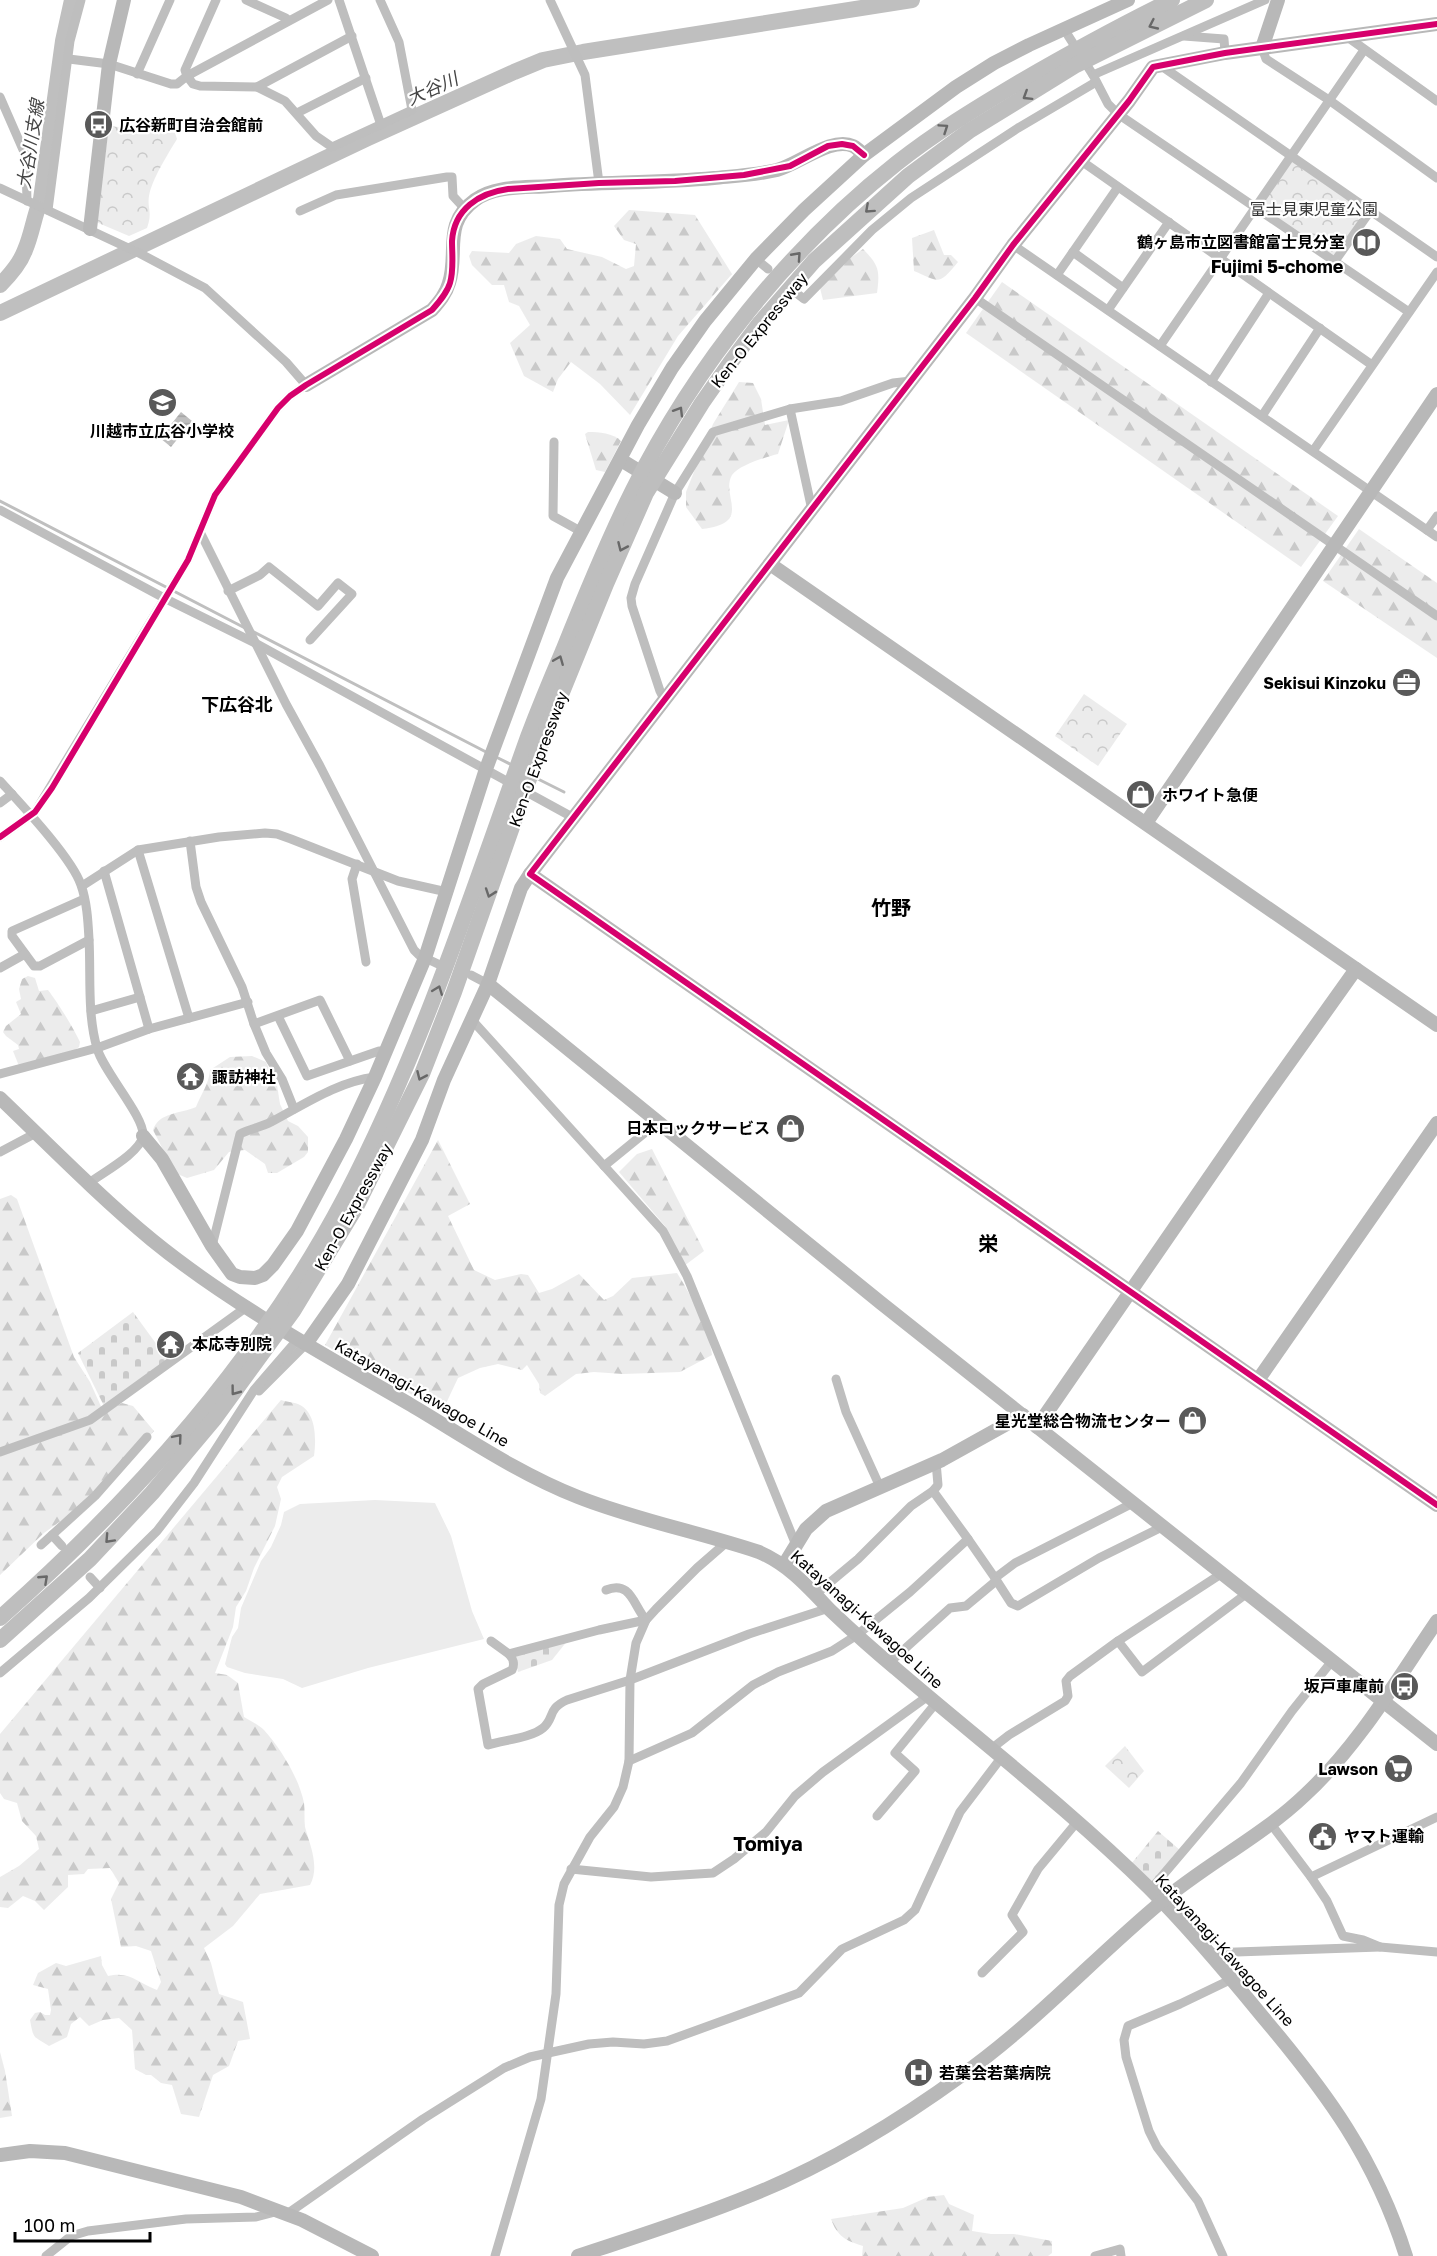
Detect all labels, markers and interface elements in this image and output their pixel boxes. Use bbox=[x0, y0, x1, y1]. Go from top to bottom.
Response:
one-way arrow bbox=[1149, 18, 1160, 30]
water label: 大谷川 bbox=[403, 66, 463, 109]
one-way arrow bbox=[1023, 89, 1034, 100]
water label: 大谷川支線 bbox=[12, 96, 48, 190]
bus stop icon: 広谷新町自治会館前 bbox=[82, 109, 114, 141]
place label: 広谷新町自治会館前 bbox=[119, 115, 263, 135]
one-way arrow bbox=[938, 124, 948, 136]
park label: 富士見東児童公園 bbox=[1250, 199, 1378, 219]
one-way arrow bbox=[865, 202, 875, 213]
library icon: 鶴ヶ島市立図書館富士見分室 bbox=[1350, 226, 1382, 258]
place label: 鶴ヶ島市立図書館富士見分室 bbox=[1137, 232, 1345, 252]
one-way arrow bbox=[790, 252, 801, 262]
district label: Fujimi 5-chome bbox=[1211, 255, 1344, 277]
street label: Ken-O Expressway bbox=[706, 268, 812, 392]
school or university icon: 川越市立広谷小学校 bbox=[146, 387, 178, 419]
one-way arrow bbox=[672, 407, 683, 417]
place label: 川越市立広谷小学校 bbox=[90, 421, 234, 441]
one-way arrow bbox=[618, 540, 630, 551]
one-way arrow bbox=[552, 655, 564, 666]
office icon: Sekisui Kinzoku bbox=[1391, 667, 1423, 699]
place label: Sekisui Kinzoku bbox=[1263, 673, 1386, 693]
street label: Ken-O Expressway bbox=[504, 688, 572, 830]
district label: 下広谷北 bbox=[201, 693, 273, 715]
shop icon: ホワイト急便 bbox=[1125, 779, 1157, 811]
place label: ホワイト急便 bbox=[1162, 785, 1258, 805]
one-way arrow bbox=[484, 887, 497, 898]
district label: 竹野 bbox=[871, 895, 911, 919]
one-way arrow bbox=[431, 986, 443, 997]
temple icon: 諏訪神社 bbox=[175, 1061, 207, 1093]
place label: 諏訪神社 bbox=[212, 1067, 276, 1087]
one-way arrow bbox=[416, 1069, 428, 1080]
shop icon: 日本ロックサービス bbox=[775, 1112, 807, 1144]
place label: 日本ロックサービス bbox=[626, 1118, 770, 1138]
street label: Ken-O Expressway bbox=[310, 1140, 396, 1274]
district label: 栄 bbox=[978, 1231, 998, 1255]
temple icon: 本応寺別院 bbox=[155, 1328, 187, 1360]
place label: 本応寺別院 bbox=[192, 1334, 272, 1354]
street label: Katayanagi-Kawagoe Line bbox=[331, 1335, 513, 1451]
one-way arrow bbox=[231, 1384, 242, 1395]
shop icon: 星光堂総合物流センター bbox=[1176, 1405, 1208, 1437]
place label: 星光堂総合物流センター bbox=[995, 1411, 1171, 1431]
one-way arrow bbox=[171, 1434, 182, 1445]
one-way arrow bbox=[105, 1533, 116, 1543]
street label: Katayanagi-Kawagoe Line bbox=[787, 1545, 947, 1693]
one-way arrow bbox=[36, 1575, 47, 1586]
bus stop icon: 坂戸車庫前 bbox=[1389, 1670, 1421, 1702]
place label: 坂戸車庫前 bbox=[1304, 1676, 1384, 1696]
supermarket icon: Lawson bbox=[1383, 1753, 1415, 1785]
place label: Lawson bbox=[1318, 1759, 1378, 1779]
public building icon: ヤマト運輸 bbox=[1307, 1820, 1339, 1852]
place label: ヤマト運輸 bbox=[1344, 1826, 1424, 1846]
district label: Tomiya bbox=[733, 1831, 803, 1855]
street label: Katayanagi-Kawagoe Line bbox=[1151, 1870, 1299, 2030]
hospital icon: 若葉会若葉病院 bbox=[902, 2057, 934, 2089]
place label: 若葉会若葉病院 bbox=[939, 2063, 1051, 2083]
scale bar bbox=[15, 2205, 150, 2243]
text: 100 m bbox=[24, 2214, 75, 2236]

